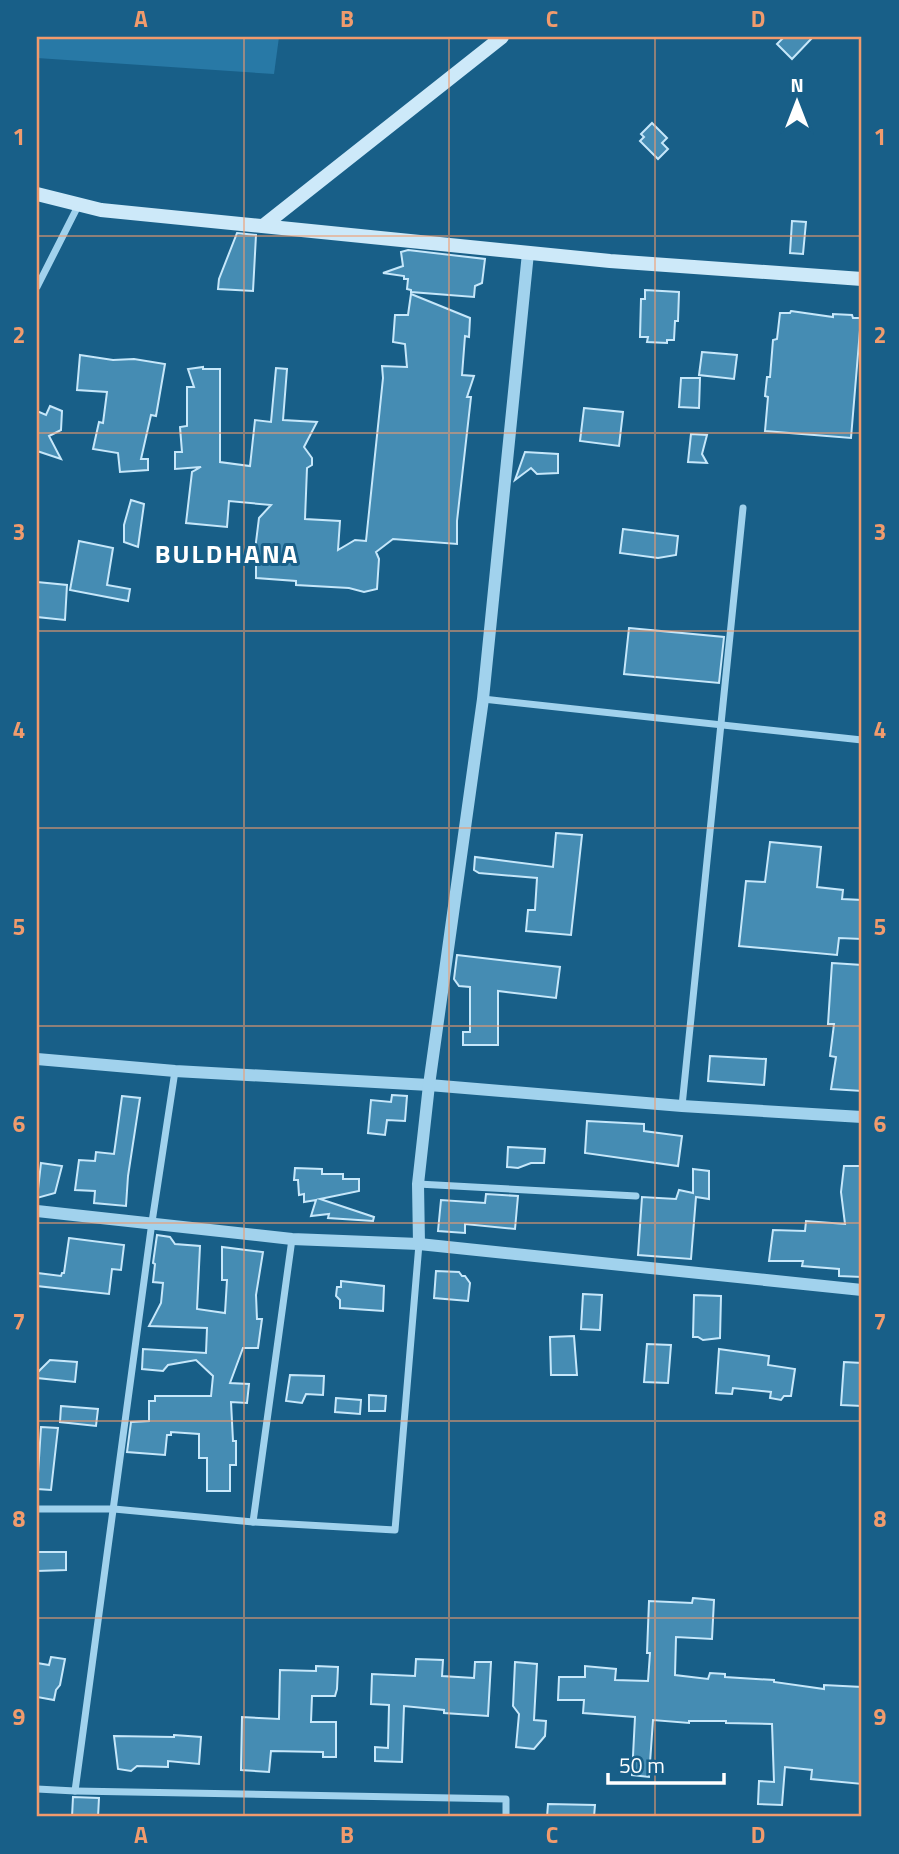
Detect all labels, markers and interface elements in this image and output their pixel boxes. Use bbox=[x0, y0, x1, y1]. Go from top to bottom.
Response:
text: A bbox=[134, 1, 148, 36]
text: B bbox=[340, 1, 354, 36]
text: C bbox=[546, 1, 558, 36]
text: D bbox=[751, 1, 765, 36]
north arrow bbox=[762, 66, 832, 136]
text: N bbox=[790, 70, 804, 99]
text: 1 bbox=[13, 119, 25, 154]
text: 1 bbox=[874, 119, 886, 154]
text: 2 bbox=[13, 317, 25, 352]
text: 2 bbox=[874, 317, 886, 352]
text: 3 bbox=[13, 514, 25, 549]
text: 3 bbox=[874, 514, 886, 549]
district label: BULDHANA bbox=[155, 534, 299, 573]
text: 4 bbox=[13, 712, 25, 747]
text: 4 bbox=[874, 712, 886, 747]
text: 5 bbox=[13, 909, 25, 944]
text: 5 bbox=[874, 909, 886, 944]
text: 6 bbox=[13, 1106, 26, 1141]
text: 6 bbox=[874, 1106, 887, 1141]
text: 7 bbox=[13, 1304, 25, 1339]
text: 7 bbox=[874, 1304, 886, 1339]
text: 8 bbox=[13, 1501, 26, 1536]
text: 8 bbox=[874, 1501, 887, 1536]
text: 9 bbox=[13, 1699, 26, 1734]
text: 9 bbox=[874, 1699, 887, 1734]
scale bar bbox=[608, 1742, 724, 1786]
text: 50 m bbox=[619, 1749, 665, 1781]
text: A bbox=[134, 1817, 148, 1852]
text: B bbox=[340, 1817, 354, 1852]
text: C bbox=[546, 1817, 558, 1852]
text: D bbox=[751, 1817, 765, 1852]

